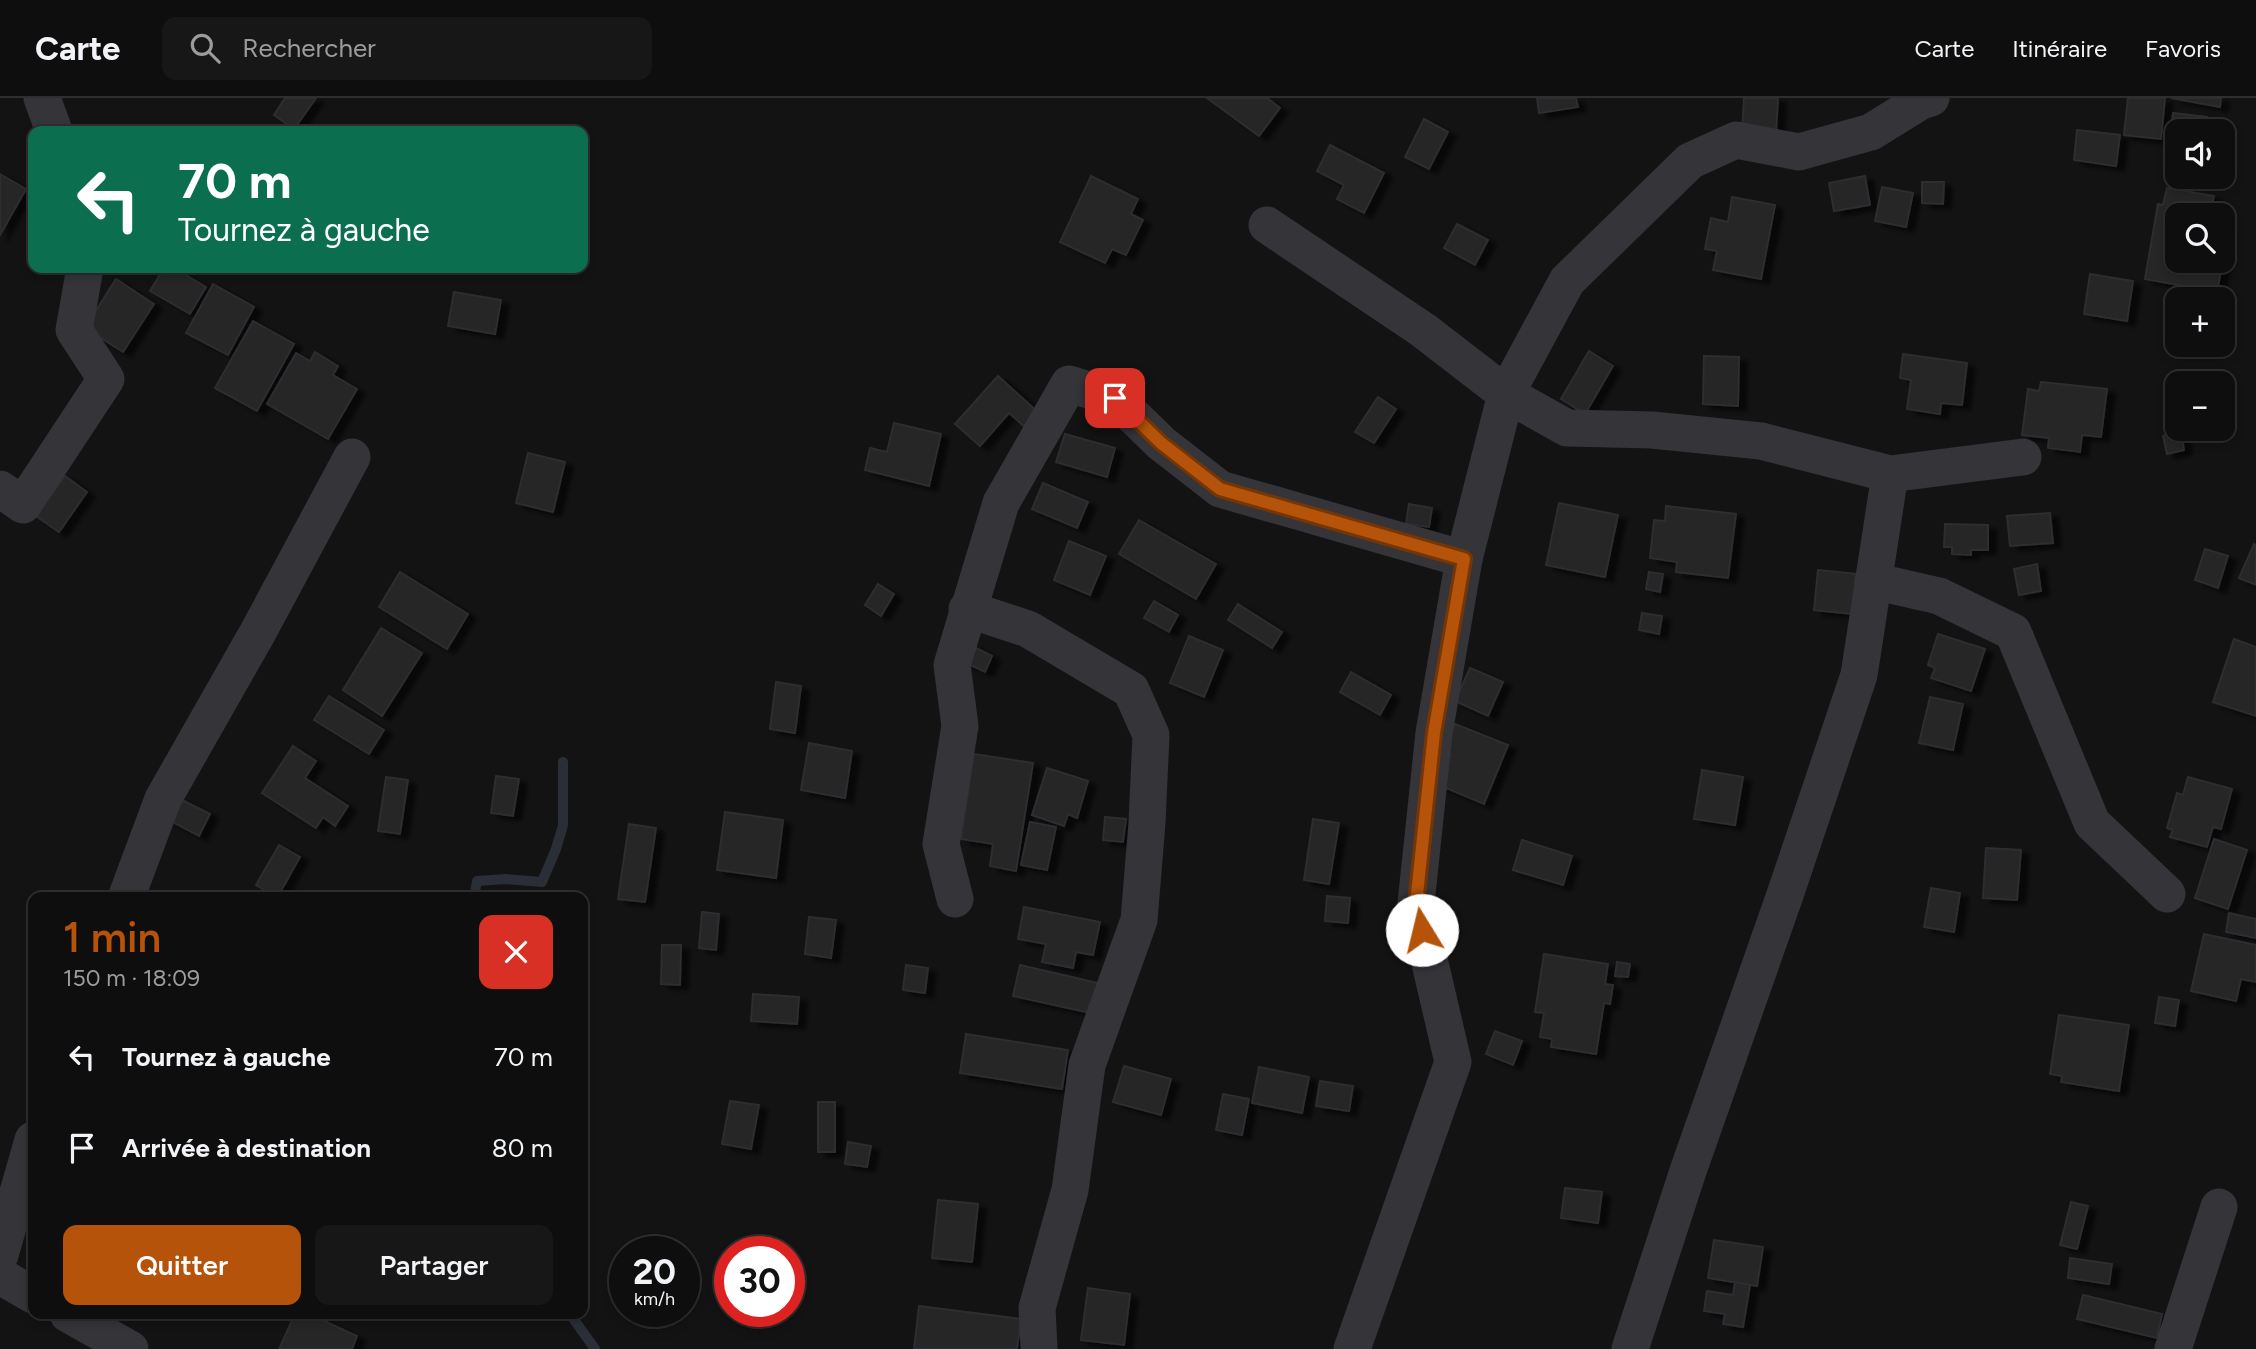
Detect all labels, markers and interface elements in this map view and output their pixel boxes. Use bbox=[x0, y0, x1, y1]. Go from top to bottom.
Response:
search box bbox=[162, 17, 652, 80]
text: Carte bbox=[35, 29, 120, 68]
icon: search bbox=[186, 29, 224, 67]
text: Rechercher bbox=[242, 32, 376, 64]
text: Carte bbox=[1914, 34, 1974, 63]
text: Itinéraire bbox=[2012, 34, 2107, 63]
text: Favoris bbox=[2145, 34, 2221, 63]
map controls bbox=[2165, 119, 2235, 441]
button: sound bbox=[2165, 119, 2235, 189]
text: 70 m bbox=[178, 151, 291, 210]
icon: left bbox=[63, 154, 154, 245]
button: search bbox=[2165, 203, 2235, 273]
text: Tournez à gauche bbox=[178, 211, 430, 249]
button: + bbox=[2165, 287, 2235, 357]
pin bbox=[1085, 368, 1145, 428]
button: − bbox=[2165, 371, 2235, 441]
icon: arrive bbox=[1096, 379, 1134, 417]
position arrow bbox=[1385, 893, 1459, 967]
text: 1 min bbox=[63, 912, 161, 963]
button: close bbox=[479, 915, 553, 989]
text: 150 m · 18:09 bbox=[63, 964, 200, 992]
icon: left bbox=[63, 1038, 101, 1076]
text: Tournez à gauche bbox=[122, 1041, 331, 1073]
text: 70 m bbox=[494, 1041, 553, 1073]
icon: arrive bbox=[63, 1129, 101, 1167]
text: Arrivée à destination bbox=[122, 1132, 371, 1164]
text: 80 m bbox=[492, 1132, 553, 1164]
button: Quitter bbox=[63, 1225, 301, 1305]
button: Partager bbox=[315, 1225, 553, 1305]
speed limit sign: 30 bbox=[714, 1236, 805, 1327]
text: 20 bbox=[633, 1251, 676, 1293]
text: km/h bbox=[634, 1288, 675, 1310]

